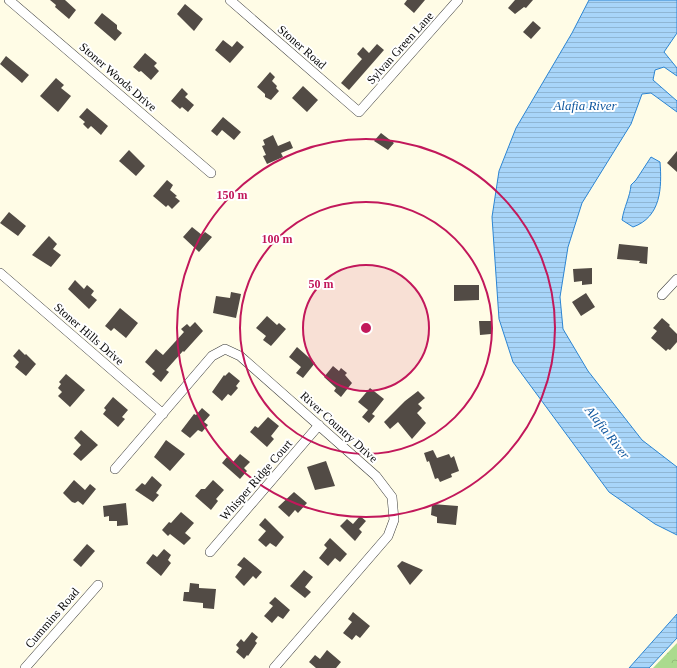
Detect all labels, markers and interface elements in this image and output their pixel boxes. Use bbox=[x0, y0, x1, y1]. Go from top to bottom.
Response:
street label: Sylvan Green Lane bbox=[364, 9, 436, 87]
street label: Stoner Road bbox=[275, 22, 329, 72]
street label: Stoner Woods Drive bbox=[77, 40, 159, 114]
water label: Alafia River bbox=[552, 98, 618, 113]
text: 150 m bbox=[217, 188, 248, 202]
text: 100 m bbox=[262, 232, 293, 246]
text: 50 m bbox=[309, 277, 334, 291]
street label: Stoner Hills Drive bbox=[51, 300, 127, 368]
centre of rings bbox=[359, 321, 373, 335]
street label: River Country Drive bbox=[297, 389, 381, 465]
water label: Alafia River bbox=[582, 402, 634, 463]
street label: Whisper Ridge Court bbox=[217, 436, 295, 523]
street label: Cummins Road bbox=[22, 585, 82, 651]

